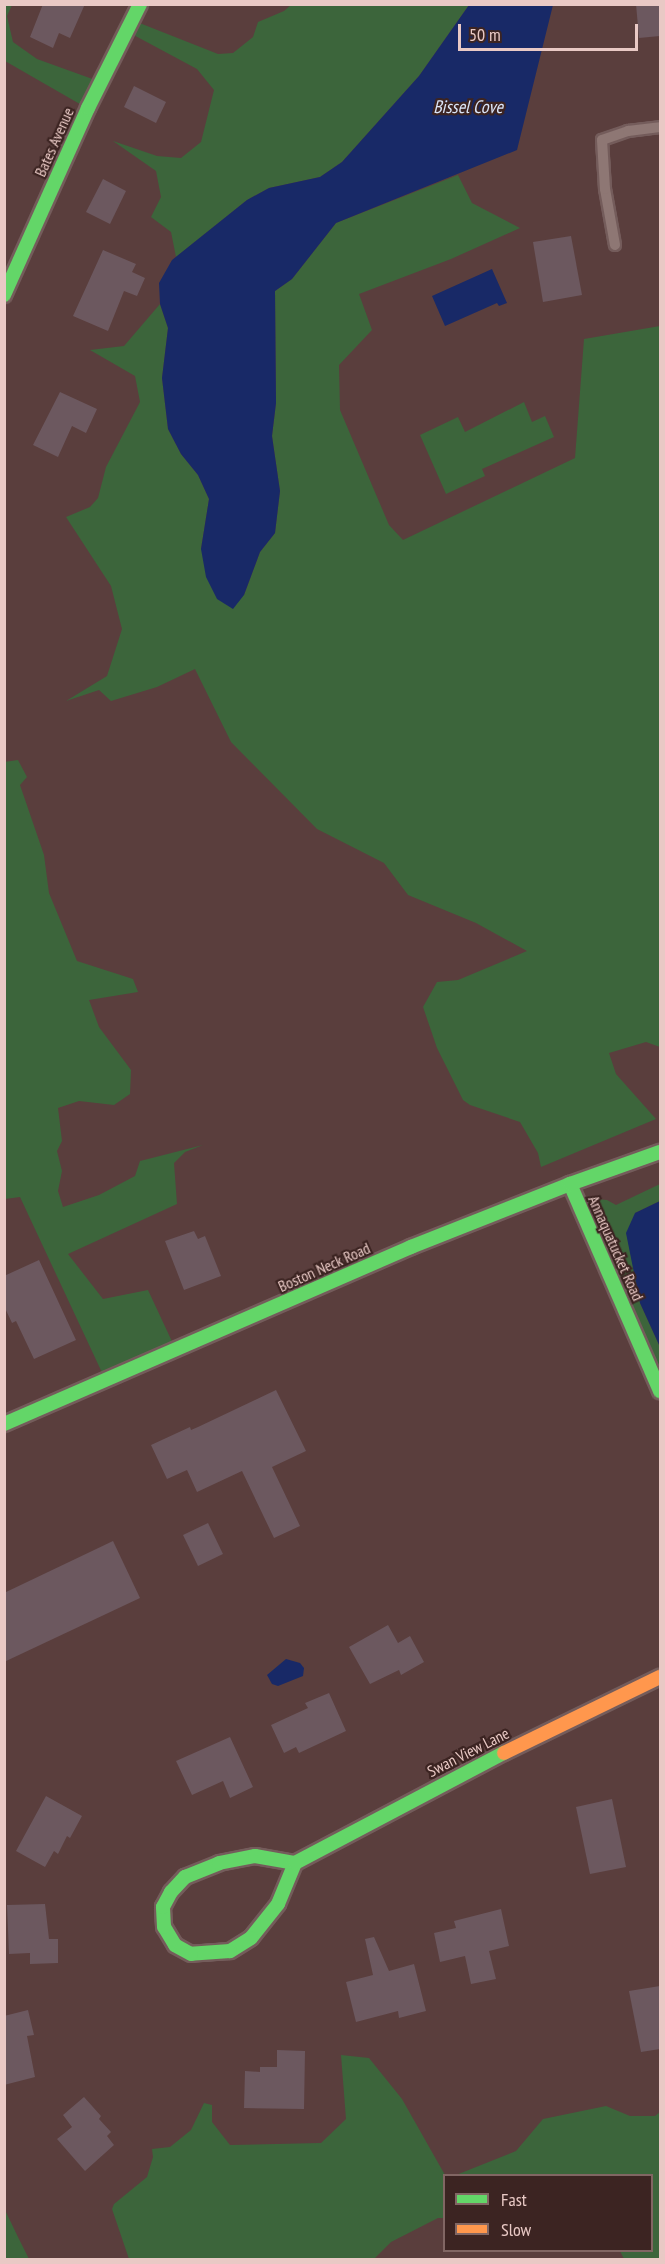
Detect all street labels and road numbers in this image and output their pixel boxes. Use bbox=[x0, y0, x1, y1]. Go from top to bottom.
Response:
street label: Bates Avenue bbox=[30, 104, 78, 180]
street label: Annaquatucket Road bbox=[584, 1192, 648, 1304]
street label: Boston Neck Road bbox=[275, 1238, 373, 1296]
street label: Swan View Lane bbox=[424, 1723, 512, 1781]

